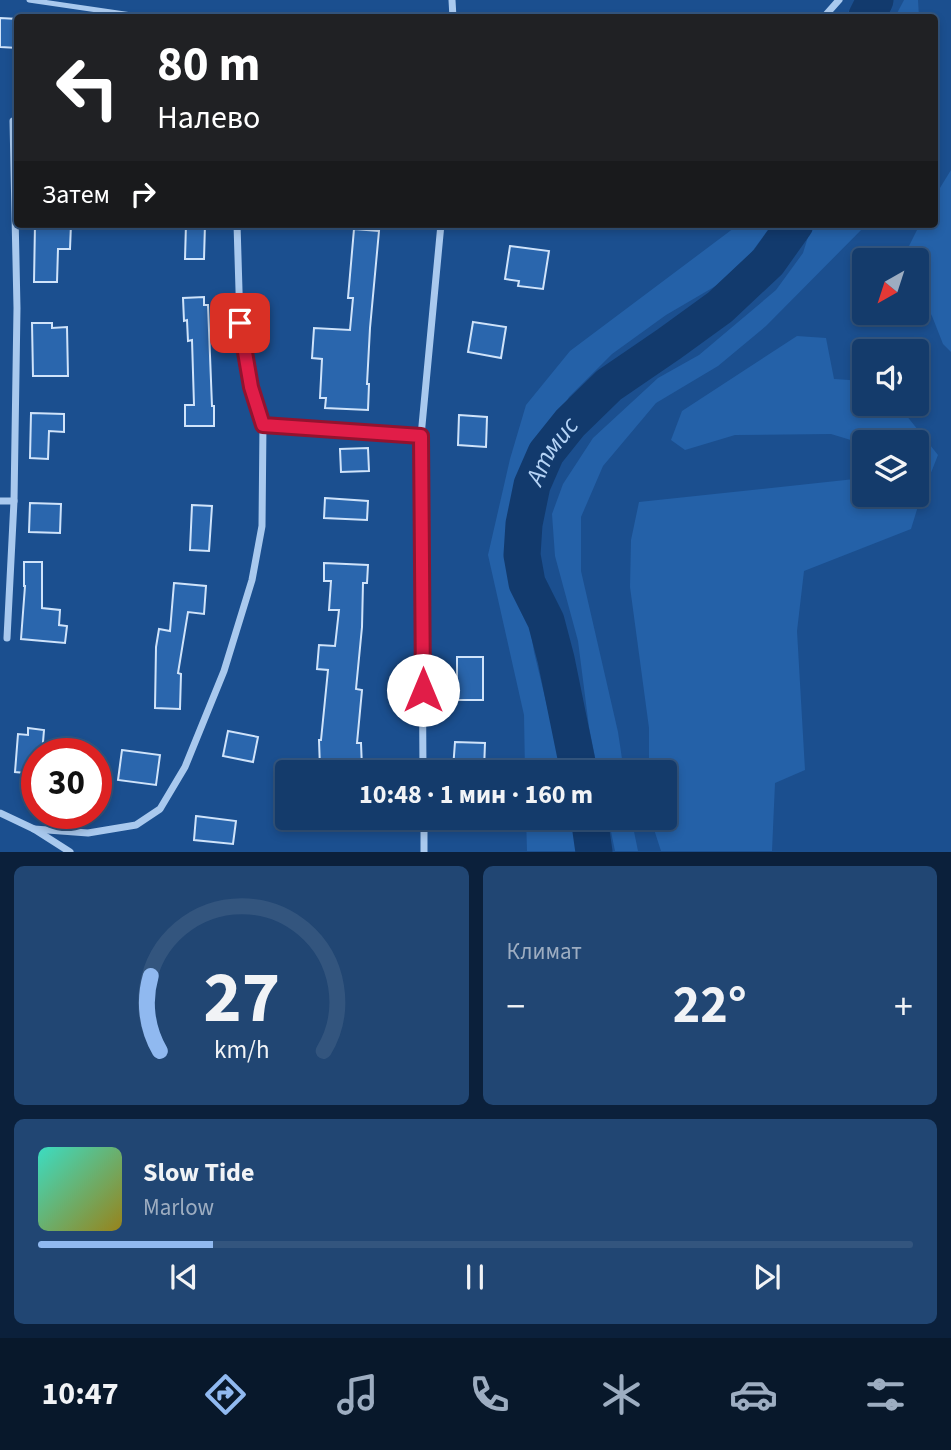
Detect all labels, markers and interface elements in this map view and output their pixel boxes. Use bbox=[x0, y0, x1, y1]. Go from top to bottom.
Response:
text: 80 m bbox=[157, 30, 261, 100]
icon: left bbox=[42, 42, 133, 133]
text: Налево bbox=[157, 95, 260, 141]
icon: right bbox=[124, 175, 162, 213]
text: Затем bbox=[42, 176, 110, 213]
north arrow bbox=[852, 248, 929, 326]
map controls bbox=[852, 248, 929, 507]
pin bbox=[210, 293, 270, 353]
icon: arrive bbox=[221, 304, 259, 342]
button: sound bbox=[852, 339, 929, 416]
water label: Атмис bbox=[515, 408, 588, 493]
button: layers bbox=[852, 430, 929, 507]
position arrow bbox=[386, 653, 460, 727]
speed limit sign: 30 bbox=[21, 738, 112, 829]
text: 10:48 · 1 мин · 160 m bbox=[359, 776, 593, 813]
text: Климат bbox=[507, 935, 582, 968]
text: 27 bbox=[203, 947, 280, 1051]
text: 22° bbox=[673, 969, 747, 1043]
text: − bbox=[507, 980, 525, 1034]
text: + bbox=[894, 980, 913, 1034]
text: km/h bbox=[214, 1032, 269, 1068]
text: Slow Tide bbox=[143, 1154, 254, 1191]
text: Marlow bbox=[143, 1191, 214, 1224]
icon: previous bbox=[165, 1258, 203, 1296]
icon: pause bbox=[456, 1258, 494, 1296]
icon: next bbox=[748, 1258, 786, 1296]
icon: directions bbox=[201, 1370, 250, 1419]
icon: music bbox=[333, 1370, 382, 1419]
icon: phone bbox=[465, 1370, 514, 1419]
icon: climate bbox=[597, 1370, 646, 1419]
icon: car bbox=[729, 1370, 778, 1419]
icon: filters bbox=[861, 1370, 910, 1419]
text: 10:47 bbox=[41, 1371, 119, 1417]

